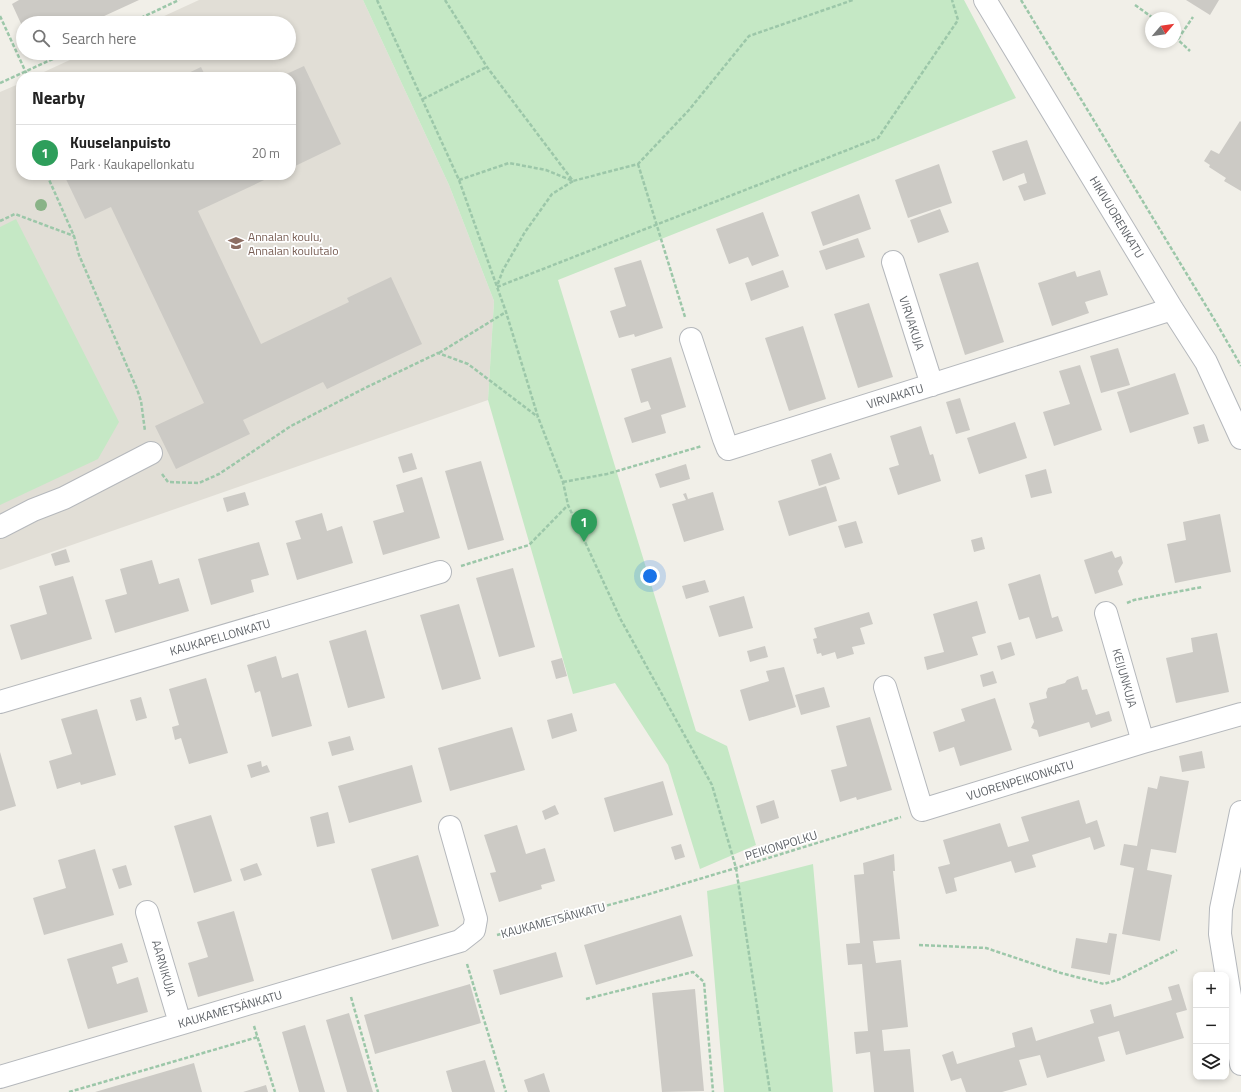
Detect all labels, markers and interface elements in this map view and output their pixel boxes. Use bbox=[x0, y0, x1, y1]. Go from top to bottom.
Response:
north arrow bbox=[1145, 12, 1181, 48]
search box bbox=[16, 16, 296, 60]
icon: search bbox=[30, 27, 52, 49]
text: Search here bbox=[62, 27, 136, 50]
text: Nearby bbox=[32, 85, 85, 111]
text: Kuuselanpuisto bbox=[70, 131, 171, 154]
text: 1 bbox=[41, 143, 49, 163]
text: 20 m bbox=[252, 143, 280, 163]
text: Park · Kaukapellonkatu bbox=[70, 154, 194, 174]
street label: HIKIVUORENKATU bbox=[1085, 172, 1149, 262]
place label: Annalan koulu, Annalan koulutalo bbox=[248, 227, 339, 260]
school or university icon: Annalan koulu, Annalan koulutalo bbox=[227, 234, 245, 252]
street label: VIRVAKUJA bbox=[894, 293, 930, 353]
street label: VIRVAKATU bbox=[864, 378, 926, 414]
pin: 1 bbox=[571, 509, 597, 542]
your location bbox=[640, 566, 660, 586]
street label: KAUKAPELLONKATU bbox=[167, 614, 273, 660]
street label: KEIJUNKUJA bbox=[1108, 646, 1142, 710]
street label: VUORENPEIKONKATU bbox=[964, 755, 1076, 805]
street label: PEIKONPOLKU bbox=[743, 825, 819, 865]
street label: KAUKAMETSÄNKATU bbox=[499, 897, 607, 943]
street label: AARNIKUJA bbox=[147, 938, 181, 998]
map controls bbox=[1193, 972, 1229, 1080]
button: + bbox=[1193, 972, 1229, 1008]
street label: KAUKAMETSÄNKATU bbox=[176, 985, 284, 1033]
button: − bbox=[1193, 1008, 1229, 1044]
button: layers bbox=[1193, 1044, 1229, 1080]

